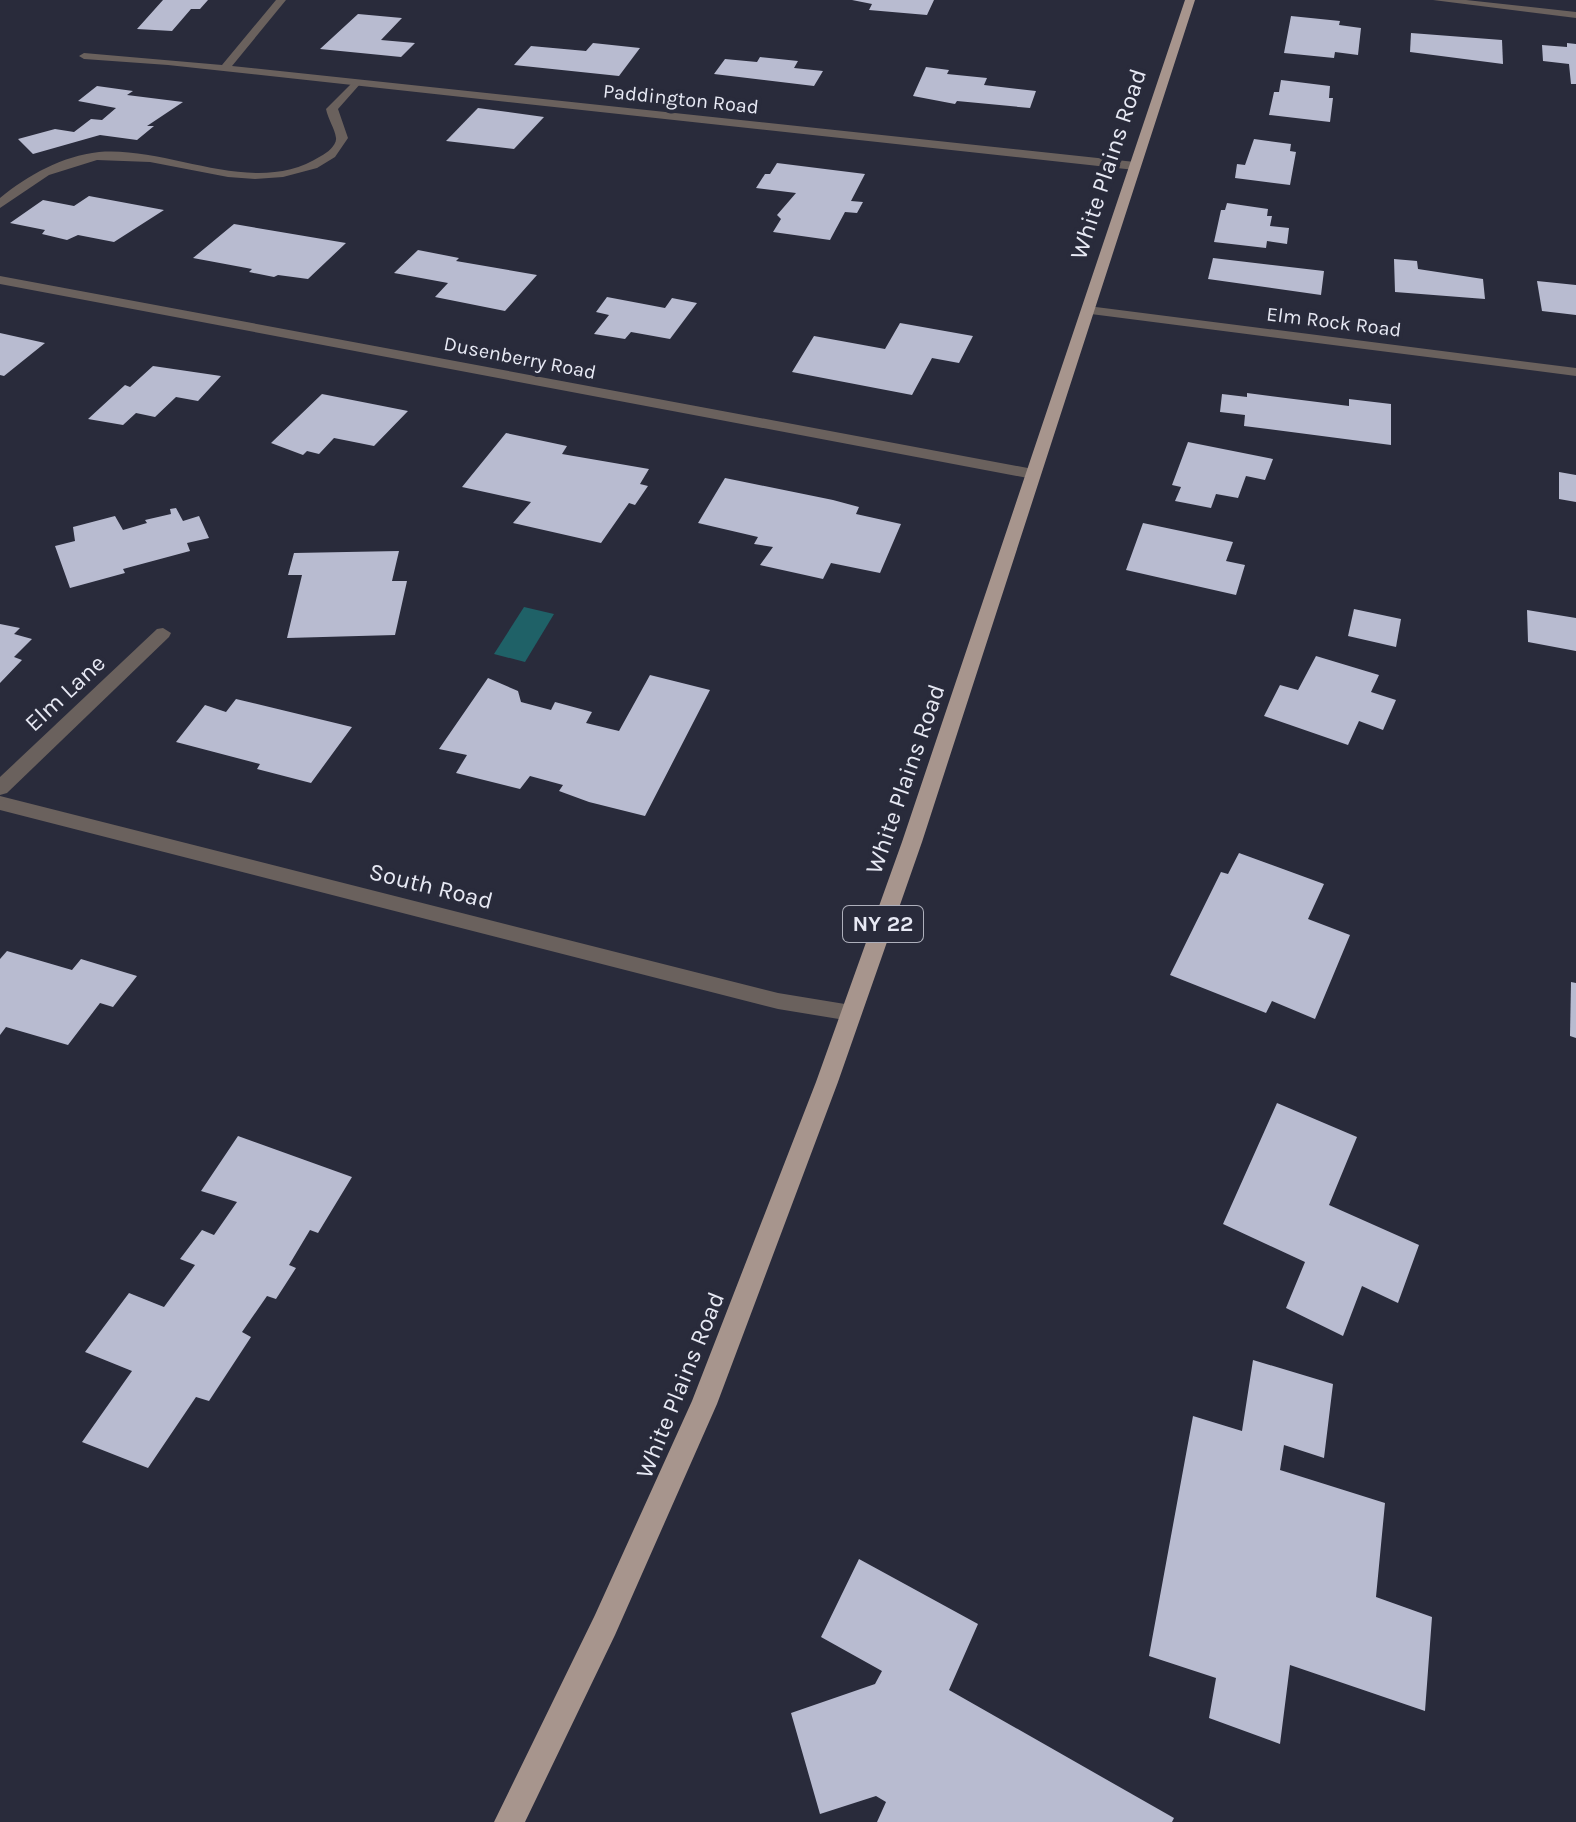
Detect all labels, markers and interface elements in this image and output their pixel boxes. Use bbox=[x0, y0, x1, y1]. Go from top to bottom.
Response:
street label: White Plains Road bbox=[1064, 65, 1152, 263]
street label: Paddington Road bbox=[602, 79, 760, 119]
street label: Elm Rock Road bbox=[1265, 302, 1403, 342]
street label: Dusenberry Road bbox=[442, 332, 598, 384]
street label: Elm Lane bbox=[19, 649, 111, 737]
street label: White Plains Road bbox=[859, 681, 951, 877]
street label: South Road bbox=[366, 857, 496, 915]
road number: NY 22 bbox=[843, 906, 923, 942]
street label: White Plains Road bbox=[630, 1288, 730, 1482]

